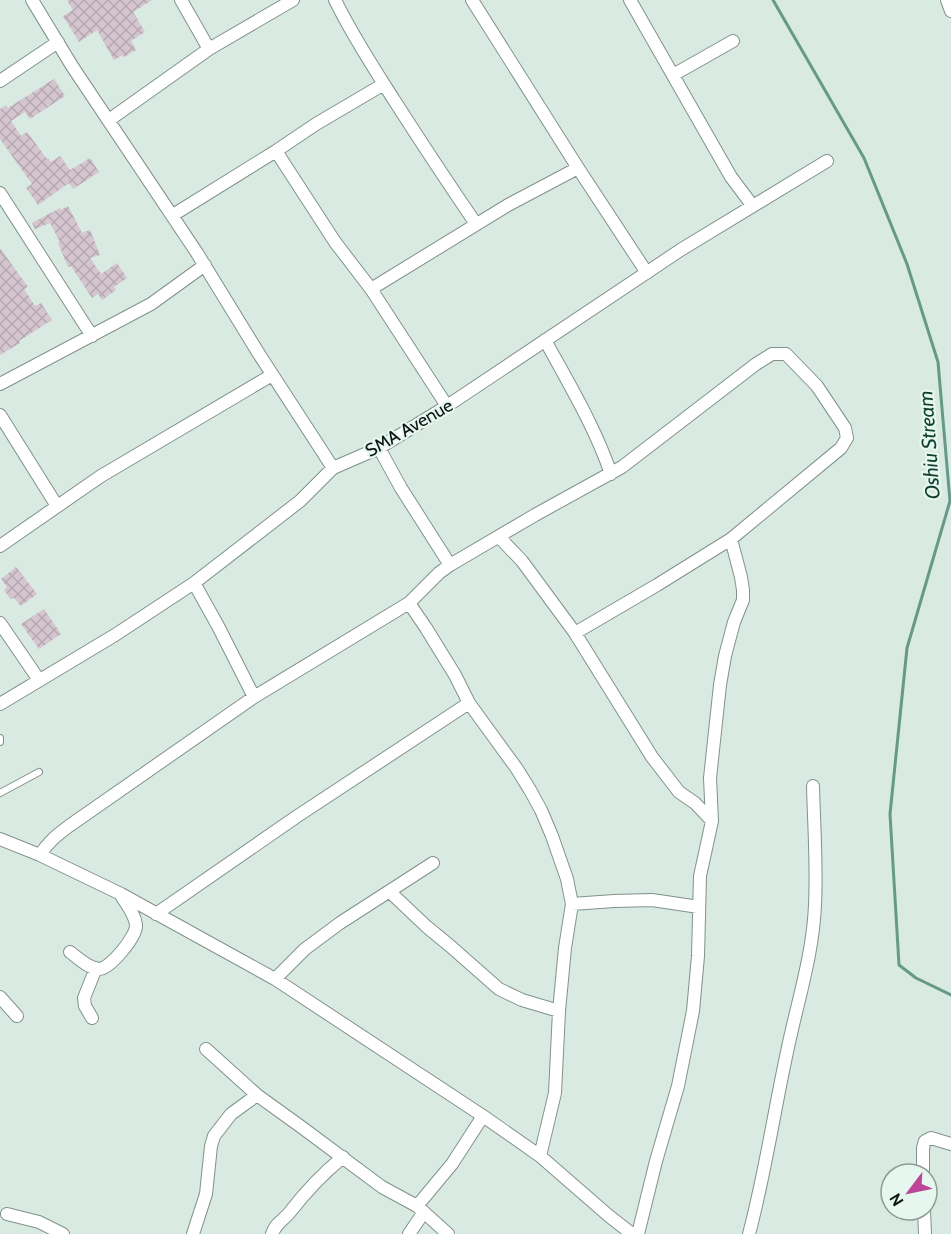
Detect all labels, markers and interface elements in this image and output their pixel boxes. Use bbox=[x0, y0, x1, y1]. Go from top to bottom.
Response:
water label: Oshiu Stream bbox=[913, 390, 945, 500]
street label: SMA Avenue bbox=[361, 394, 457, 462]
north arrow bbox=[879, 1162, 939, 1222]
text: N bbox=[886, 1190, 908, 1210]

